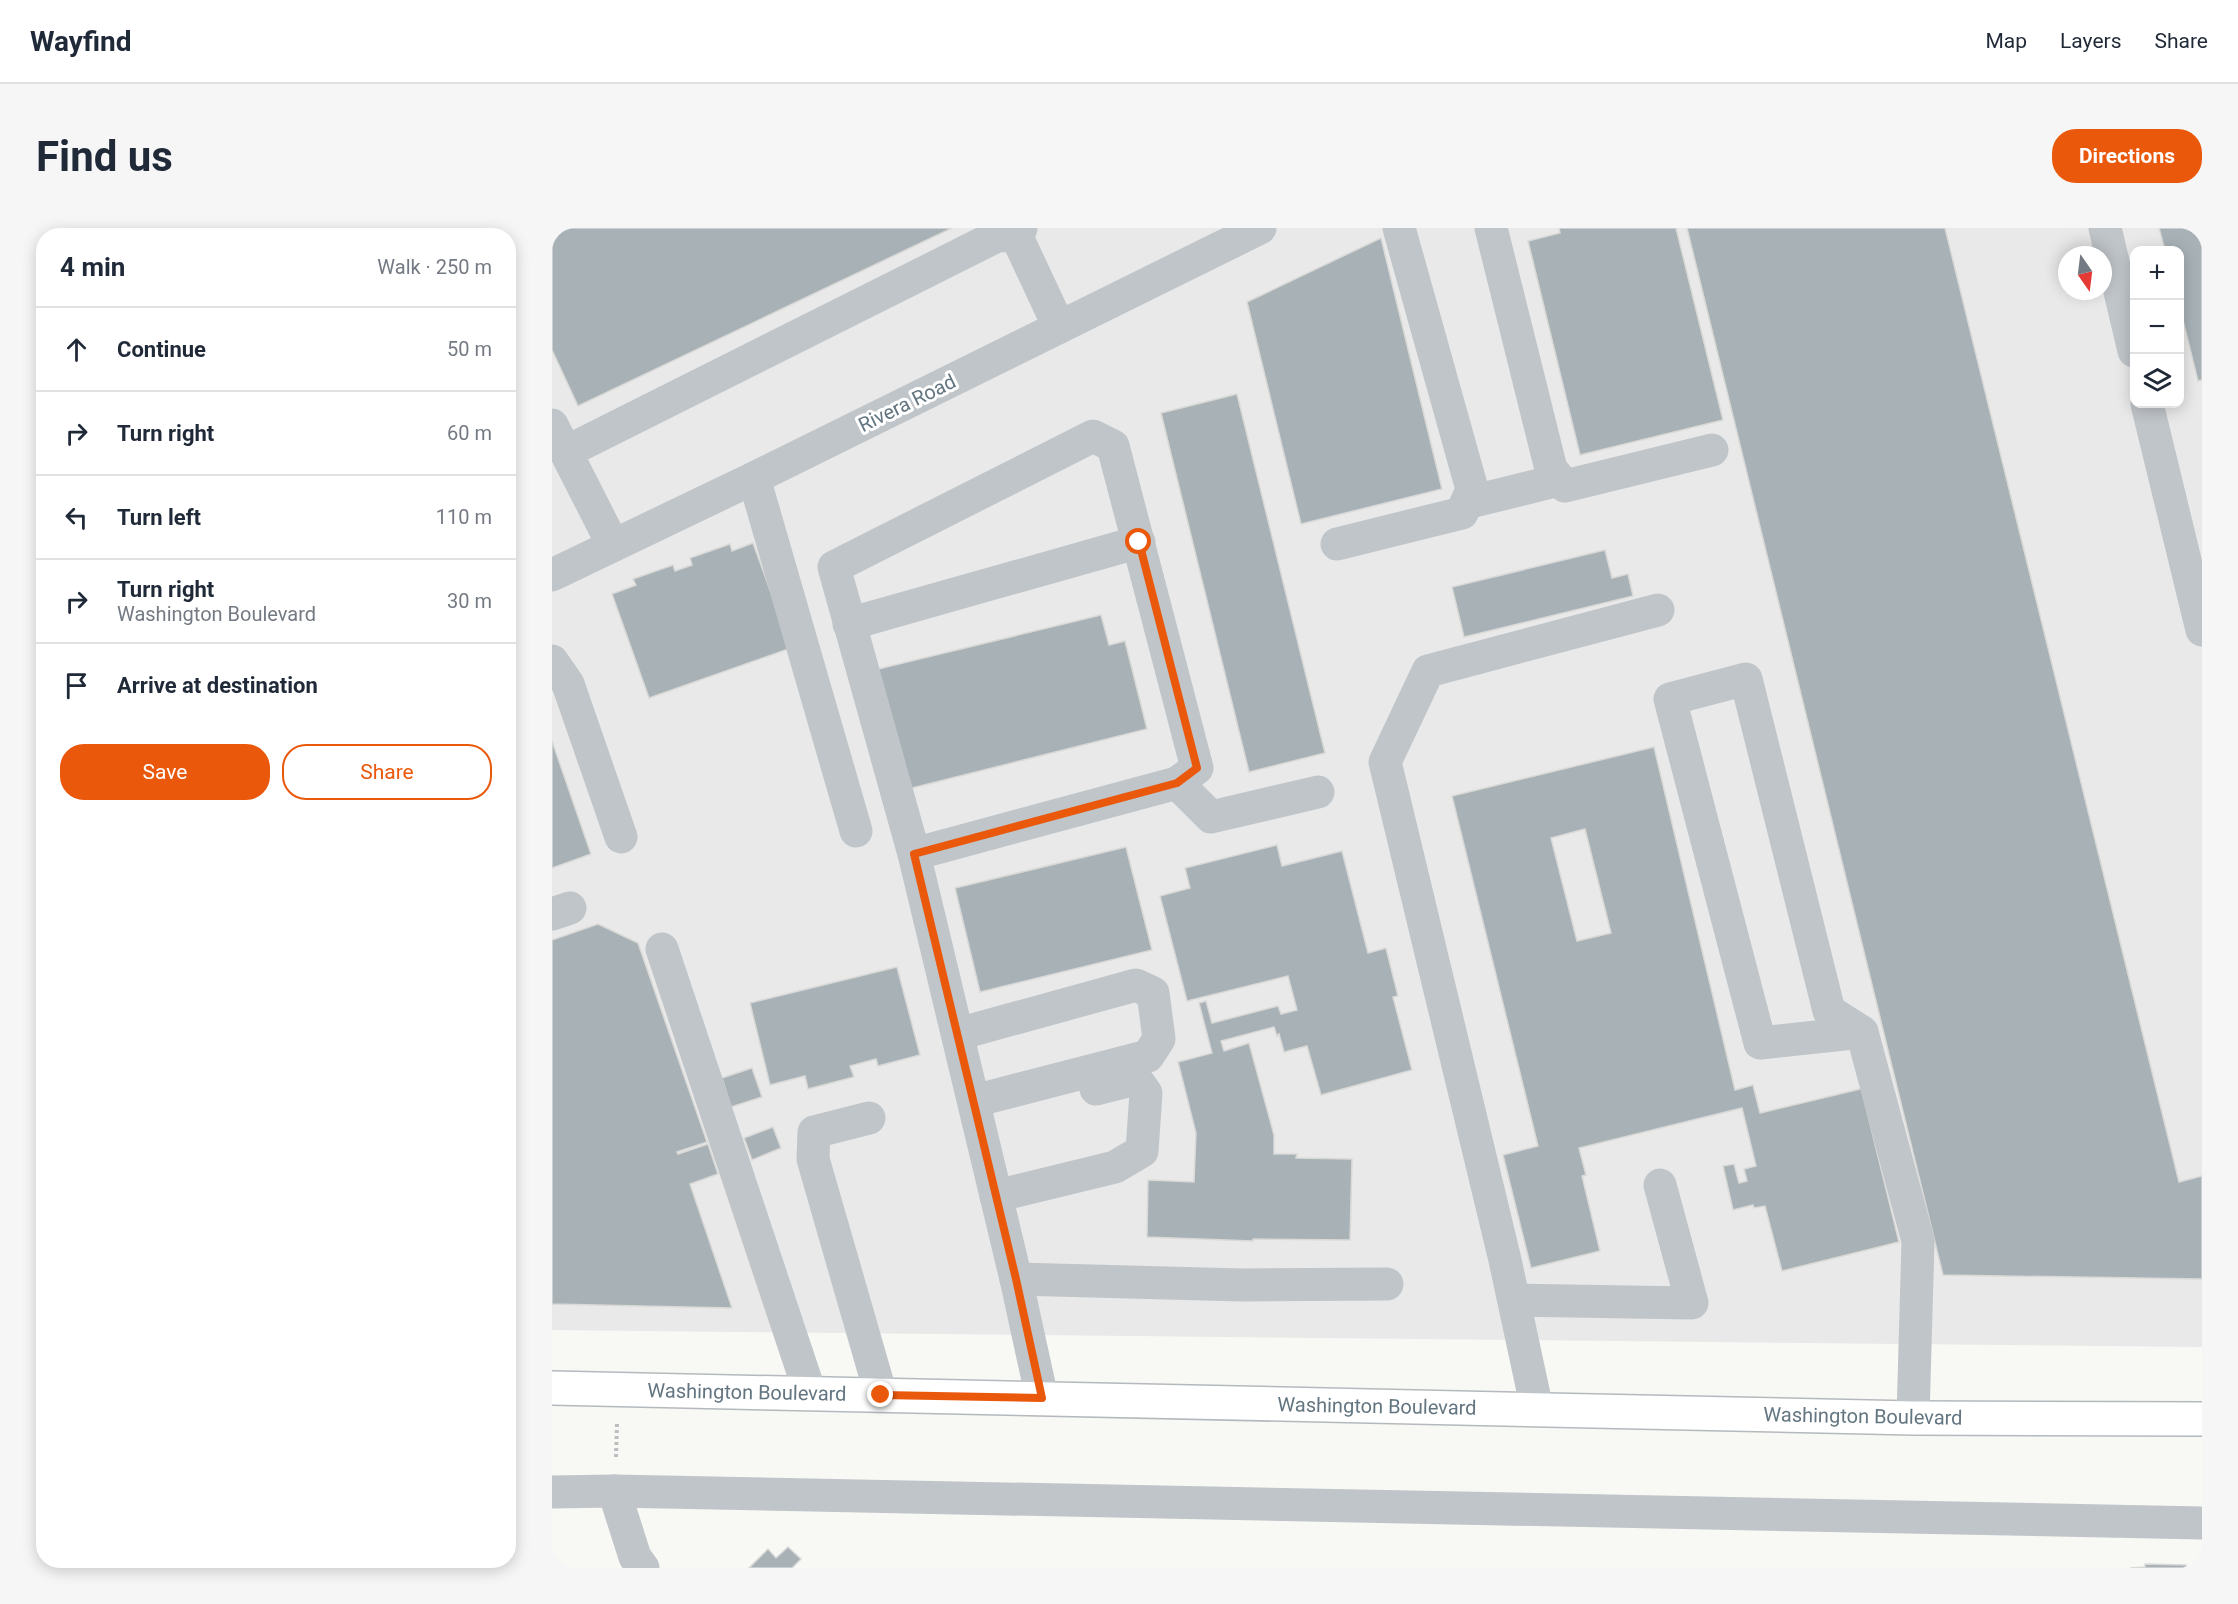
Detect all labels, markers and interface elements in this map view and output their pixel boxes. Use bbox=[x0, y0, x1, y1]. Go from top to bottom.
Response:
text: Wayfind bbox=[30, 25, 131, 58]
text: Map bbox=[1985, 29, 2027, 53]
text: Layers bbox=[2060, 29, 2121, 53]
text: Share bbox=[2154, 29, 2208, 53]
button: Directions bbox=[2052, 129, 2202, 183]
text: Find us bbox=[36, 132, 173, 181]
north arrow bbox=[2058, 246, 2112, 300]
map controls bbox=[2130, 246, 2184, 408]
button: + bbox=[2130, 246, 2184, 300]
text: 4 min bbox=[60, 252, 125, 282]
text: Walk · 250 m bbox=[377, 255, 492, 279]
button: − bbox=[2130, 300, 2184, 354]
icon: ahead bbox=[60, 333, 93, 366]
text: Continue bbox=[117, 337, 206, 362]
text: 50 m bbox=[447, 337, 492, 361]
button: layers bbox=[2130, 354, 2184, 408]
street label: Rivera Road bbox=[854, 369, 960, 437]
icon: right bbox=[60, 417, 93, 450]
text: Turn right bbox=[117, 421, 214, 446]
text: 60 m bbox=[447, 421, 492, 445]
icon: left bbox=[60, 501, 93, 534]
text: Turn left bbox=[117, 505, 201, 530]
text: 110 m bbox=[436, 505, 492, 529]
route start bbox=[1125, 528, 1151, 554]
text: Turn right bbox=[117, 577, 214, 602]
icon: right bbox=[60, 585, 93, 618]
text: 30 m bbox=[447, 589, 492, 613]
text: Washington Boulevard bbox=[117, 602, 316, 626]
icon: arrive bbox=[60, 669, 93, 702]
text: Arrive at destination bbox=[117, 673, 318, 698]
button: Save bbox=[60, 744, 270, 800]
button: Share bbox=[282, 744, 492, 800]
street label: Washington Boulevard bbox=[647, 1378, 847, 1406]
route end bbox=[867, 1381, 893, 1407]
street label: Washington Boulevard bbox=[1277, 1392, 1477, 1420]
street label: Washington Boulevard bbox=[1763, 1402, 1963, 1430]

